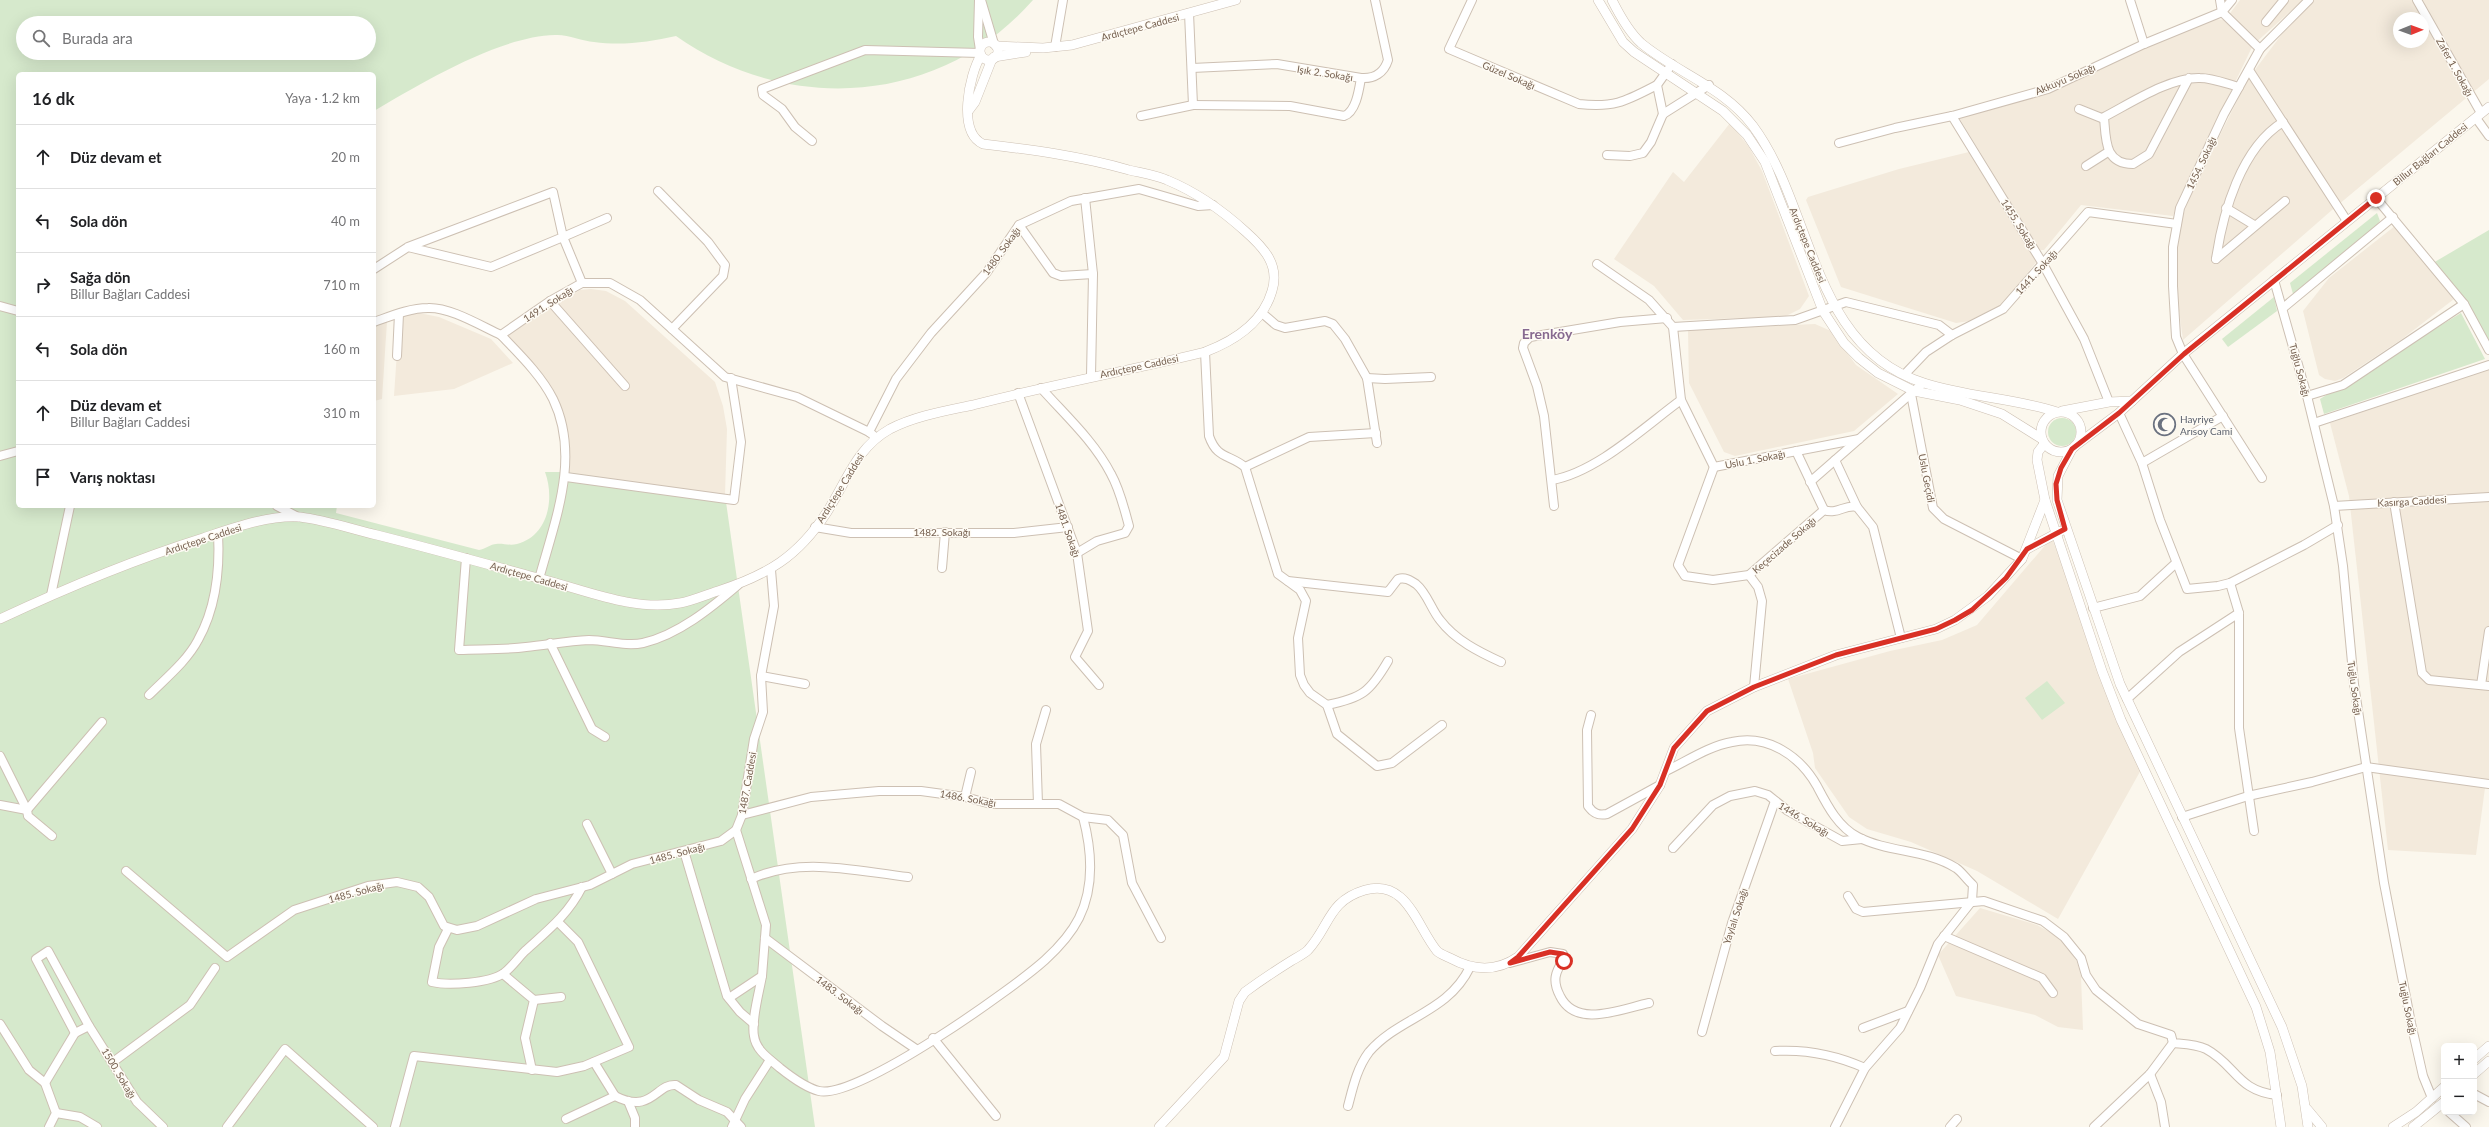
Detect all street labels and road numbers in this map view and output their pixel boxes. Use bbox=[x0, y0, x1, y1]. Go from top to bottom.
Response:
street label: Ardıçtepe Caddesi bbox=[1100, 11, 1180, 43]
street label: Zafer 1. Sokağı bbox=[2434, 36, 2476, 98]
street label: Güzel Sokağı bbox=[1481, 59, 1537, 91]
street label: Akkuyu Sokağı bbox=[2033, 61, 2097, 97]
street label: Işık 2. Sokağı bbox=[1296, 63, 1354, 83]
street label: Billur Bağları Caddesi bbox=[2390, 120, 2470, 188]
street label: 1454. Sokağı bbox=[2184, 135, 2218, 191]
street label: 1455. Sokağı bbox=[1999, 197, 2039, 251]
street label: Ardıçtepe Caddesi bbox=[1787, 206, 1829, 284]
street label: 1480. Sokağı bbox=[979, 224, 1023, 278]
street label: 1441. Sokağı bbox=[2013, 247, 2059, 297]
street label: 1491. Sokağı bbox=[521, 283, 575, 325]
street label: Tuğlu Sokağı bbox=[2287, 342, 2313, 398]
street label: Ardıçtepe Caddesi bbox=[1099, 352, 1179, 380]
street label: Uslu 1. Sokağı bbox=[1724, 447, 1786, 471]
street label: Ardıçtepe Caddesi bbox=[814, 451, 866, 525]
street label: Uslu Geçidi bbox=[1916, 452, 1938, 504]
street label: Kasırga Caddesi bbox=[2377, 493, 2447, 509]
street label: 1481. Sokağı bbox=[1053, 501, 1083, 559]
street label: Keçecizade Sokağı bbox=[1750, 514, 1818, 576]
street label: Ardıçtepe Caddesi bbox=[163, 521, 243, 557]
street label: 1482. Sokağı bbox=[914, 526, 970, 538]
street label: Ardıçtepe Caddesi bbox=[489, 559, 569, 593]
street label: Tuğlu Sokağı bbox=[2345, 660, 2365, 716]
street label: 1487. Caddesi bbox=[736, 751, 758, 815]
street label: 1486. Sokağı bbox=[939, 787, 997, 809]
street label: 1446. Sokağı bbox=[1777, 799, 1831, 839]
street label: 1485. Sokağı bbox=[648, 840, 706, 866]
street label: 1485. Sokağı bbox=[327, 879, 385, 905]
street label: Yaylalı Sokağı bbox=[1720, 886, 1750, 946]
street label: 1483. Sokağı bbox=[814, 973, 866, 1017]
street label: Tuğlu Sokağı bbox=[2396, 980, 2420, 1036]
street label: 1500. Sokağı bbox=[99, 1046, 139, 1100]

